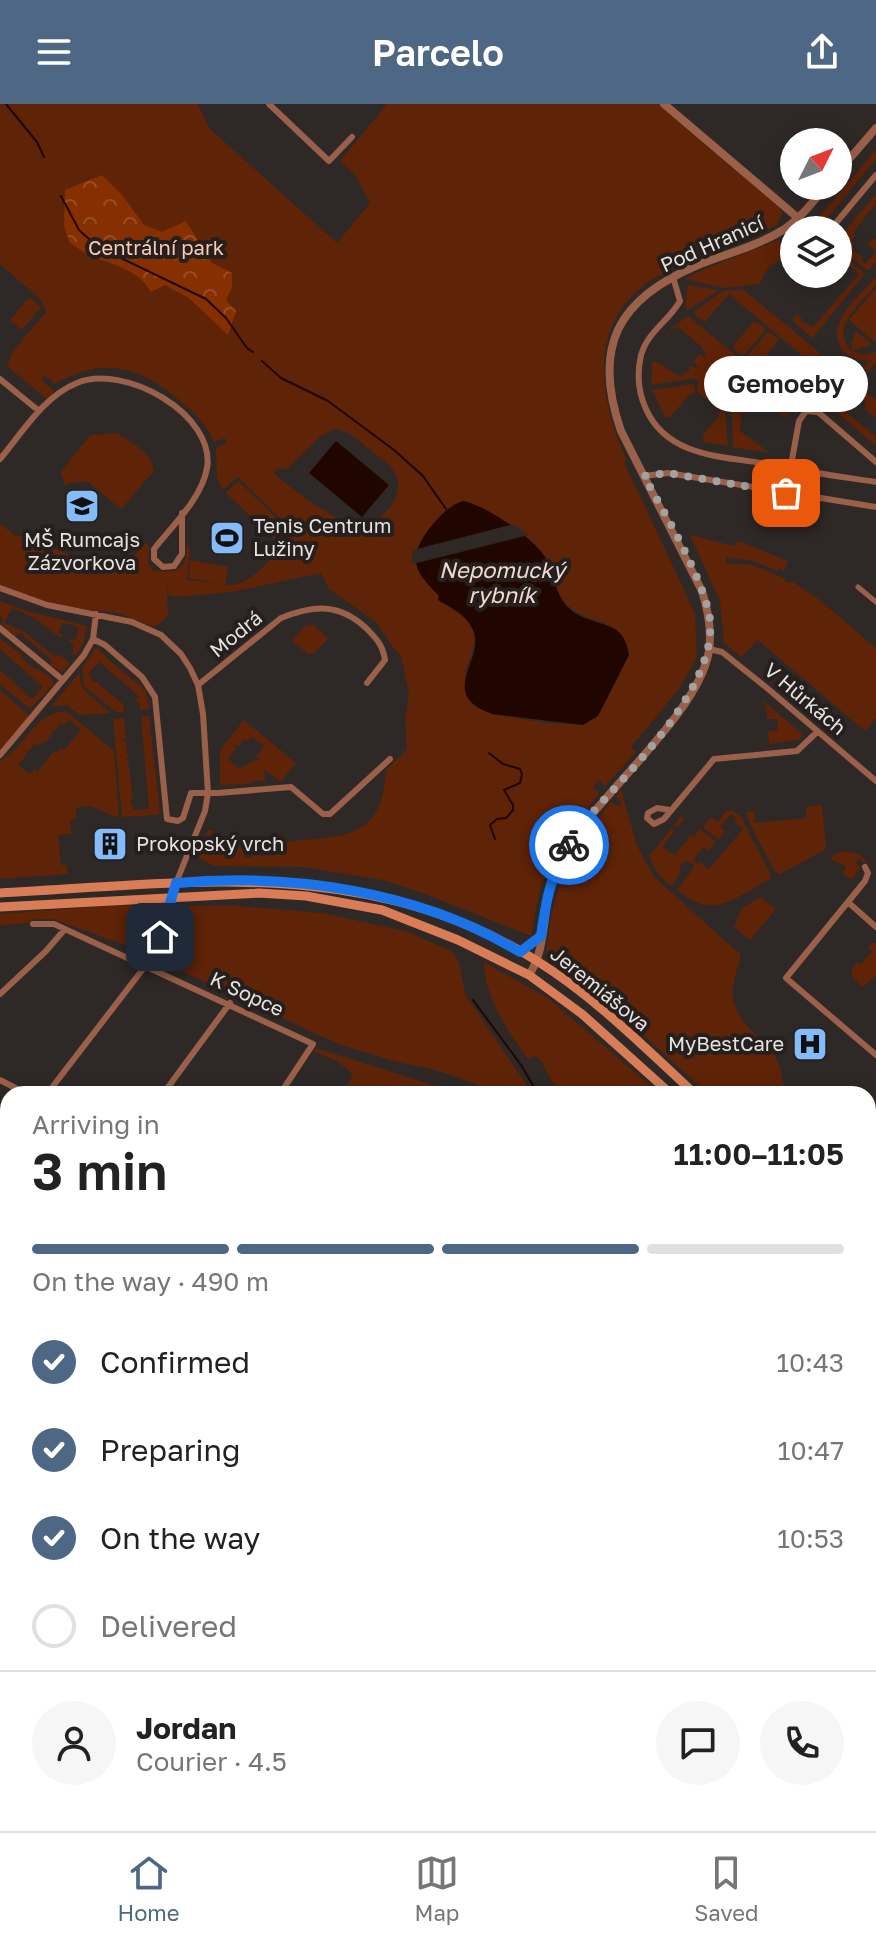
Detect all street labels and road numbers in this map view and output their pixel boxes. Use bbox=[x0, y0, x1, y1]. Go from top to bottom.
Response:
street label: Pod Hranicí bbox=[656, 209, 768, 276]
street label: Modrá bbox=[204, 605, 266, 662]
street label: V Hůrkách bbox=[760, 657, 851, 739]
street label: Jeremiášova bbox=[546, 941, 655, 1035]
street label: K Sopce bbox=[207, 966, 288, 1021]

